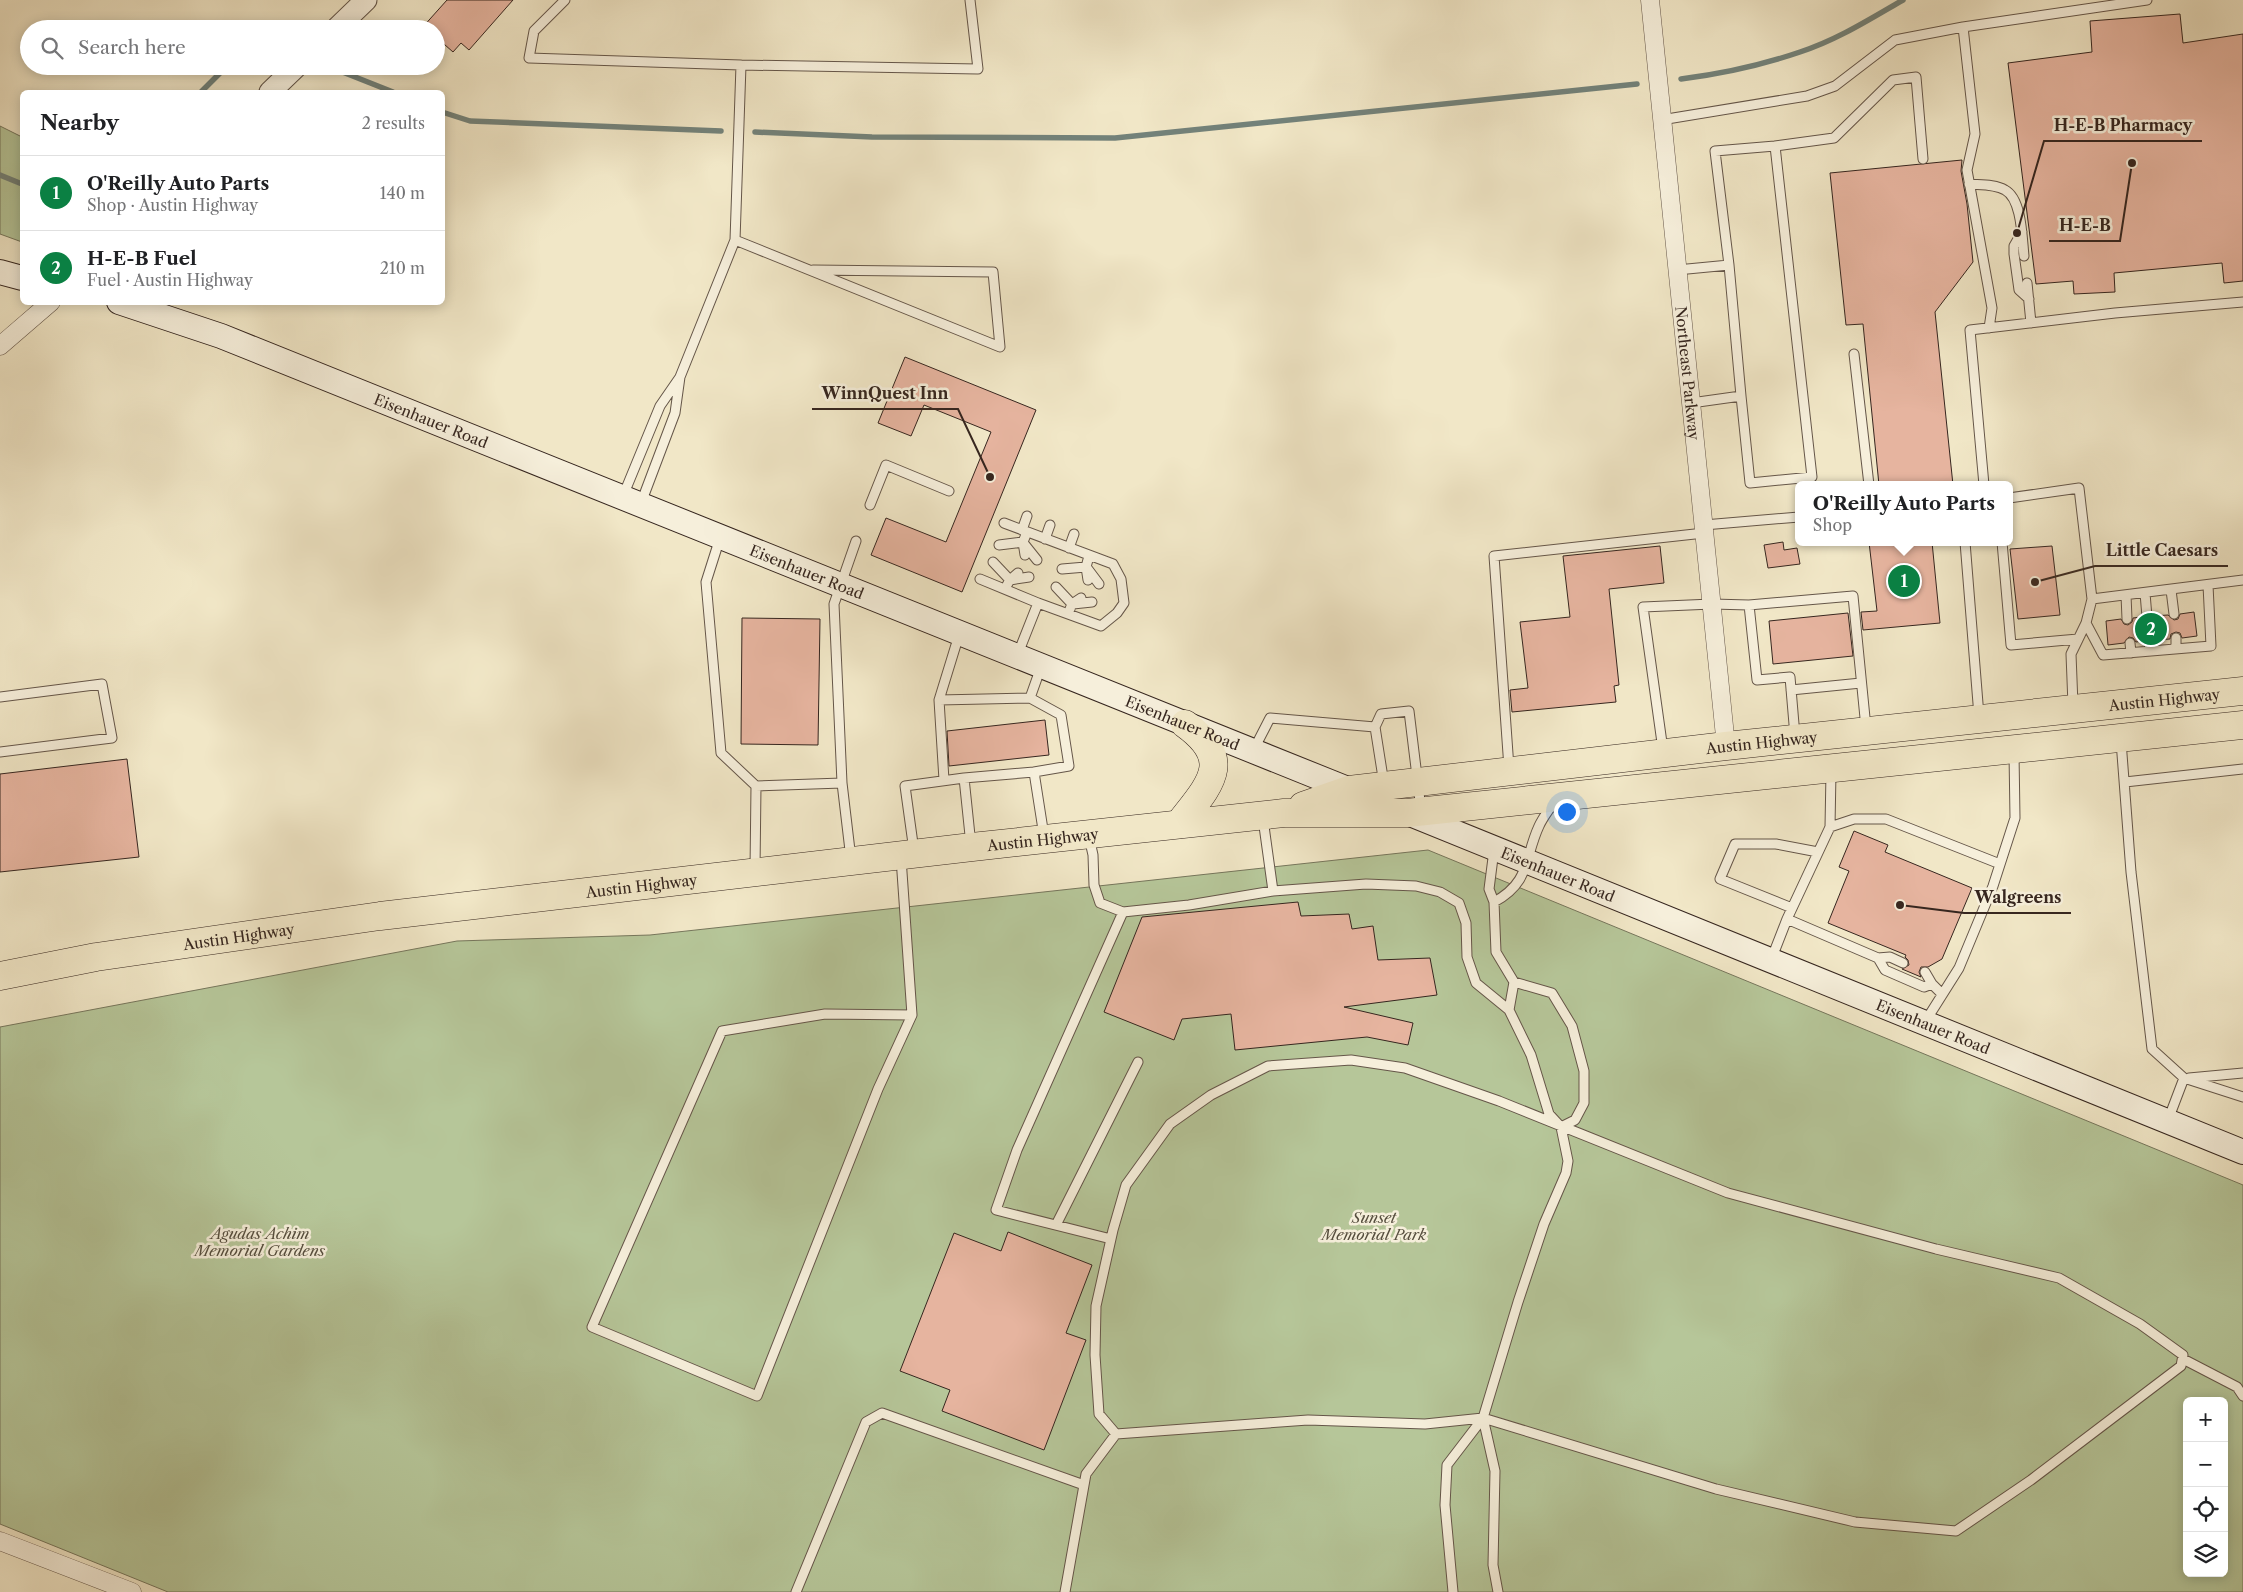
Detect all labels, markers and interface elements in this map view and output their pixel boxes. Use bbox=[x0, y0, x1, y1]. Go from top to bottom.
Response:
search box bbox=[20, 20, 445, 75]
icon: search bbox=[38, 34, 66, 62]
text: Search here bbox=[78, 36, 186, 59]
text: Nearby bbox=[40, 110, 119, 135]
callout: H-E-B Pharmacy bbox=[2044, 110, 2202, 141]
text: 2 results bbox=[362, 113, 425, 133]
text: H-E-B Pharmacy bbox=[2054, 115, 2194, 135]
text: O'Reilly Auto Parts bbox=[87, 172, 269, 195]
text: 1 bbox=[52, 183, 60, 203]
text: 140 m bbox=[380, 183, 425, 203]
text: Shop · Austin Highway bbox=[87, 195, 258, 215]
callout: H-E-B bbox=[2049, 210, 2120, 241]
text: H-E-B bbox=[2059, 215, 2111, 235]
text: H-E-B Fuel bbox=[87, 247, 197, 270]
text: 2 bbox=[51, 258, 61, 278]
text: 210 m bbox=[380, 258, 425, 278]
text: Fuel · Austin Highway bbox=[87, 270, 253, 290]
street label: Northeast Parkway bbox=[1672, 305, 1704, 442]
callout: WinnQuest Inn bbox=[812, 378, 958, 409]
text: WinnQuest Inn bbox=[821, 383, 948, 403]
street label: Eisenhauer Road bbox=[371, 389, 491, 452]
popup bbox=[1795, 481, 2013, 546]
text: O'Reilly Auto Parts bbox=[1813, 492, 1995, 515]
text: Shop bbox=[1813, 515, 1852, 535]
callout: Little Caesars bbox=[2095, 535, 2228, 566]
street label: Eisenhauer Road bbox=[747, 540, 867, 603]
text: Little Caesars bbox=[2106, 540, 2218, 560]
pin: 1 bbox=[1888, 562, 1920, 600]
pin: 2 bbox=[2135, 610, 2167, 648]
street label: Austin Highway bbox=[2107, 684, 2222, 715]
street label: Eisenhauer Road bbox=[1123, 691, 1243, 754]
street label: Austin Highway bbox=[1704, 727, 1819, 758]
your location bbox=[1554, 799, 1580, 825]
street label: Austin Highway bbox=[985, 824, 1100, 855]
street label: Eisenhauer Road bbox=[1498, 842, 1618, 906]
street label: Austin Highway bbox=[584, 870, 699, 902]
callout: Walgreens bbox=[1964, 882, 2071, 913]
text: Walgreens bbox=[1973, 887, 2062, 907]
street label: Austin Highway bbox=[181, 919, 296, 954]
street label: Eisenhauer Road bbox=[1873, 995, 1993, 1058]
park label: Sunset Memorial Park bbox=[1320, 1208, 1426, 1244]
park label: Agudas Achim Memorial Gardens bbox=[193, 1224, 326, 1260]
map controls bbox=[2183, 1397, 2228, 1577]
button: + bbox=[2183, 1397, 2228, 1442]
button: − bbox=[2183, 1442, 2228, 1487]
button: locate bbox=[2183, 1487, 2228, 1532]
button: layers bbox=[2183, 1532, 2228, 1577]

